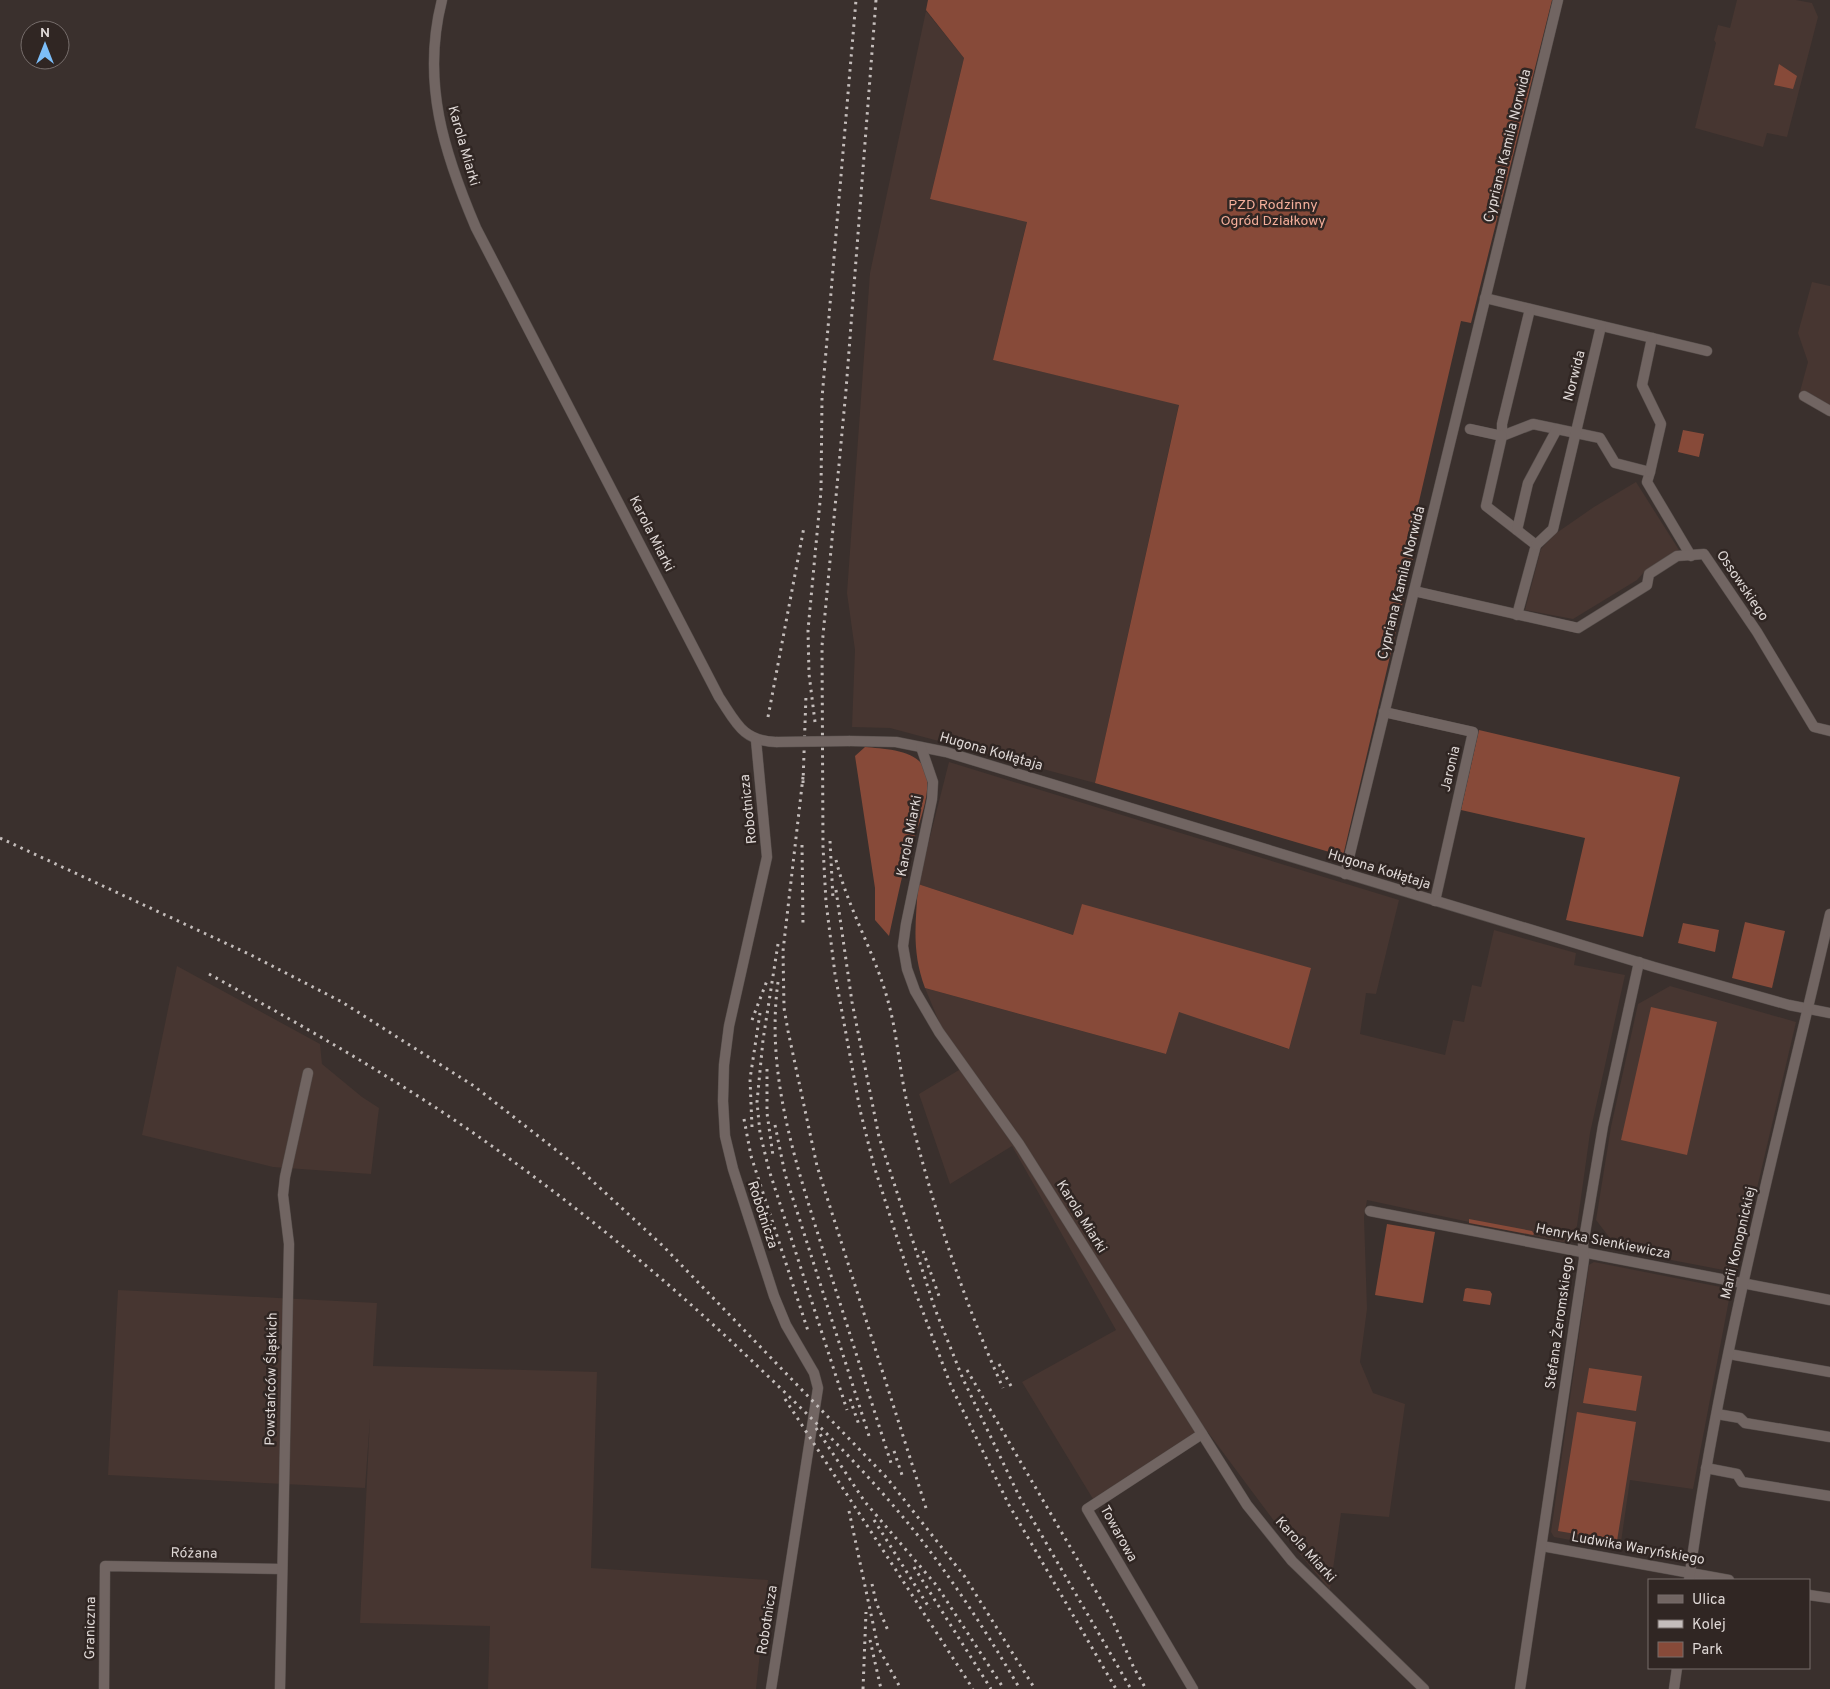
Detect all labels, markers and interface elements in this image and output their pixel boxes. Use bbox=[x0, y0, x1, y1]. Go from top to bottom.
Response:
north arrow bbox=[20, 20, 70, 70]
text: N bbox=[40, 25, 50, 42]
street label: Cypriana Kamila Norwida bbox=[1481, 67, 1535, 225]
street label: Karola Miarki bbox=[443, 104, 483, 188]
park label: PZD Rodzinny Ogród Działkowy bbox=[1220, 197, 1326, 230]
street label: Norwida bbox=[1560, 349, 1590, 403]
street label: Karola Miarki bbox=[625, 493, 677, 575]
street label: Cypriana Kamila Norwida bbox=[1375, 504, 1429, 662]
street label: Ossowskiego bbox=[1712, 547, 1772, 625]
street label: Hugona Kołłątaja bbox=[937, 729, 1045, 775]
street label: Jaronia bbox=[1437, 744, 1465, 794]
street label: Robotnicza bbox=[737, 773, 761, 845]
street label: Karola Miarki bbox=[894, 794, 926, 878]
street label: Hugona Kołłątaja bbox=[1325, 846, 1433, 894]
street label: Karola Miarki bbox=[1052, 1178, 1110, 1256]
street label: Robotnicza bbox=[743, 1179, 781, 1251]
street label: Marii Konopnickiej bbox=[1718, 1185, 1760, 1301]
street label: Henryka Sienkiewicza bbox=[1534, 1221, 1672, 1263]
street label: Stefana Żeromskiego bbox=[1541, 1255, 1578, 1390]
street label: Powstańców Śląskich bbox=[261, 1312, 282, 1446]
street label: Towarowa bbox=[1096, 1503, 1140, 1565]
street label: Karola Miarki bbox=[1271, 1514, 1339, 1586]
street label: Ludwika Waryńskiego bbox=[1570, 1529, 1706, 1569]
street label: Różana bbox=[170, 1545, 218, 1563]
legend bbox=[1648, 1579, 1810, 1669]
street label: Robotnicza bbox=[754, 1584, 782, 1656]
text: Ulica bbox=[1692, 1591, 1725, 1610]
street label: Graniczna bbox=[82, 1596, 100, 1660]
text: Kolej bbox=[1692, 1616, 1726, 1635]
text: Park bbox=[1692, 1641, 1723, 1660]

